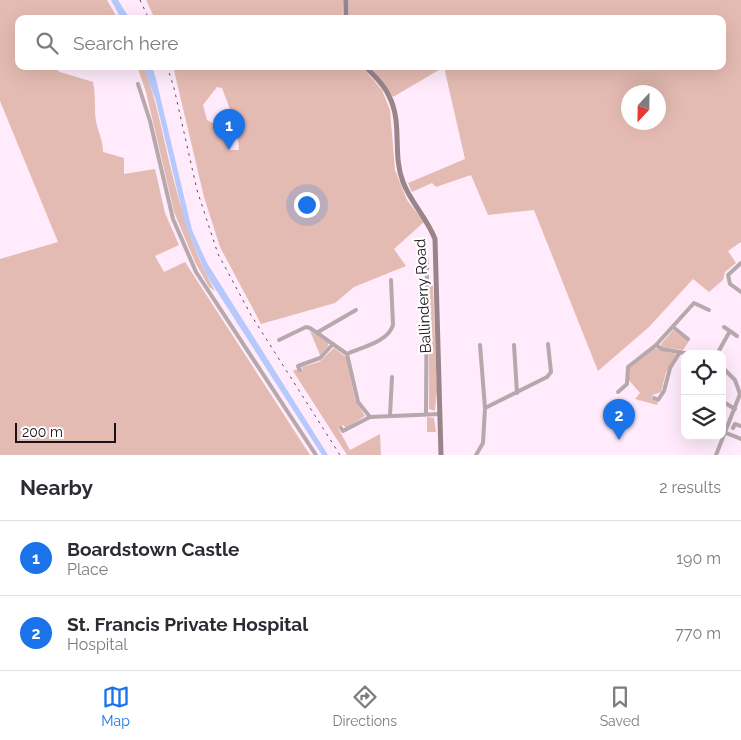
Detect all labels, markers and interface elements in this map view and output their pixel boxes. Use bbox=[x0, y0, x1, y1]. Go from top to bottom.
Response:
search box bbox=[15, 15, 726, 70]
icon: search bbox=[33, 29, 61, 57]
text: Search here bbox=[73, 32, 179, 54]
north arrow bbox=[621, 85, 666, 130]
pin: 1 bbox=[213, 109, 245, 150]
your location bbox=[294, 192, 320, 218]
street label: Ballinderry Road bbox=[411, 238, 435, 354]
map controls bbox=[681, 350, 726, 440]
button: locate bbox=[681, 350, 726, 395]
button: layers bbox=[681, 395, 726, 440]
pin: 2 bbox=[603, 399, 635, 440]
scale bar bbox=[15, 420, 116, 443]
text: 200 m bbox=[22, 424, 63, 440]
text: Nearby bbox=[20, 475, 93, 500]
text: 2 results bbox=[659, 478, 721, 497]
text: Boardstown Castle bbox=[67, 538, 239, 560]
text: 1 bbox=[32, 549, 40, 568]
text: 190 m bbox=[676, 549, 721, 568]
text: Place bbox=[67, 560, 108, 579]
text: St. Francis Private Hospital bbox=[67, 613, 308, 635]
text: 2 bbox=[31, 624, 41, 643]
text: 770 m bbox=[675, 624, 721, 643]
text: Hospital bbox=[67, 635, 128, 654]
tab: Map bbox=[101, 683, 130, 729]
tab: Directions bbox=[332, 683, 397, 729]
tab: Saved bbox=[600, 683, 640, 729]

